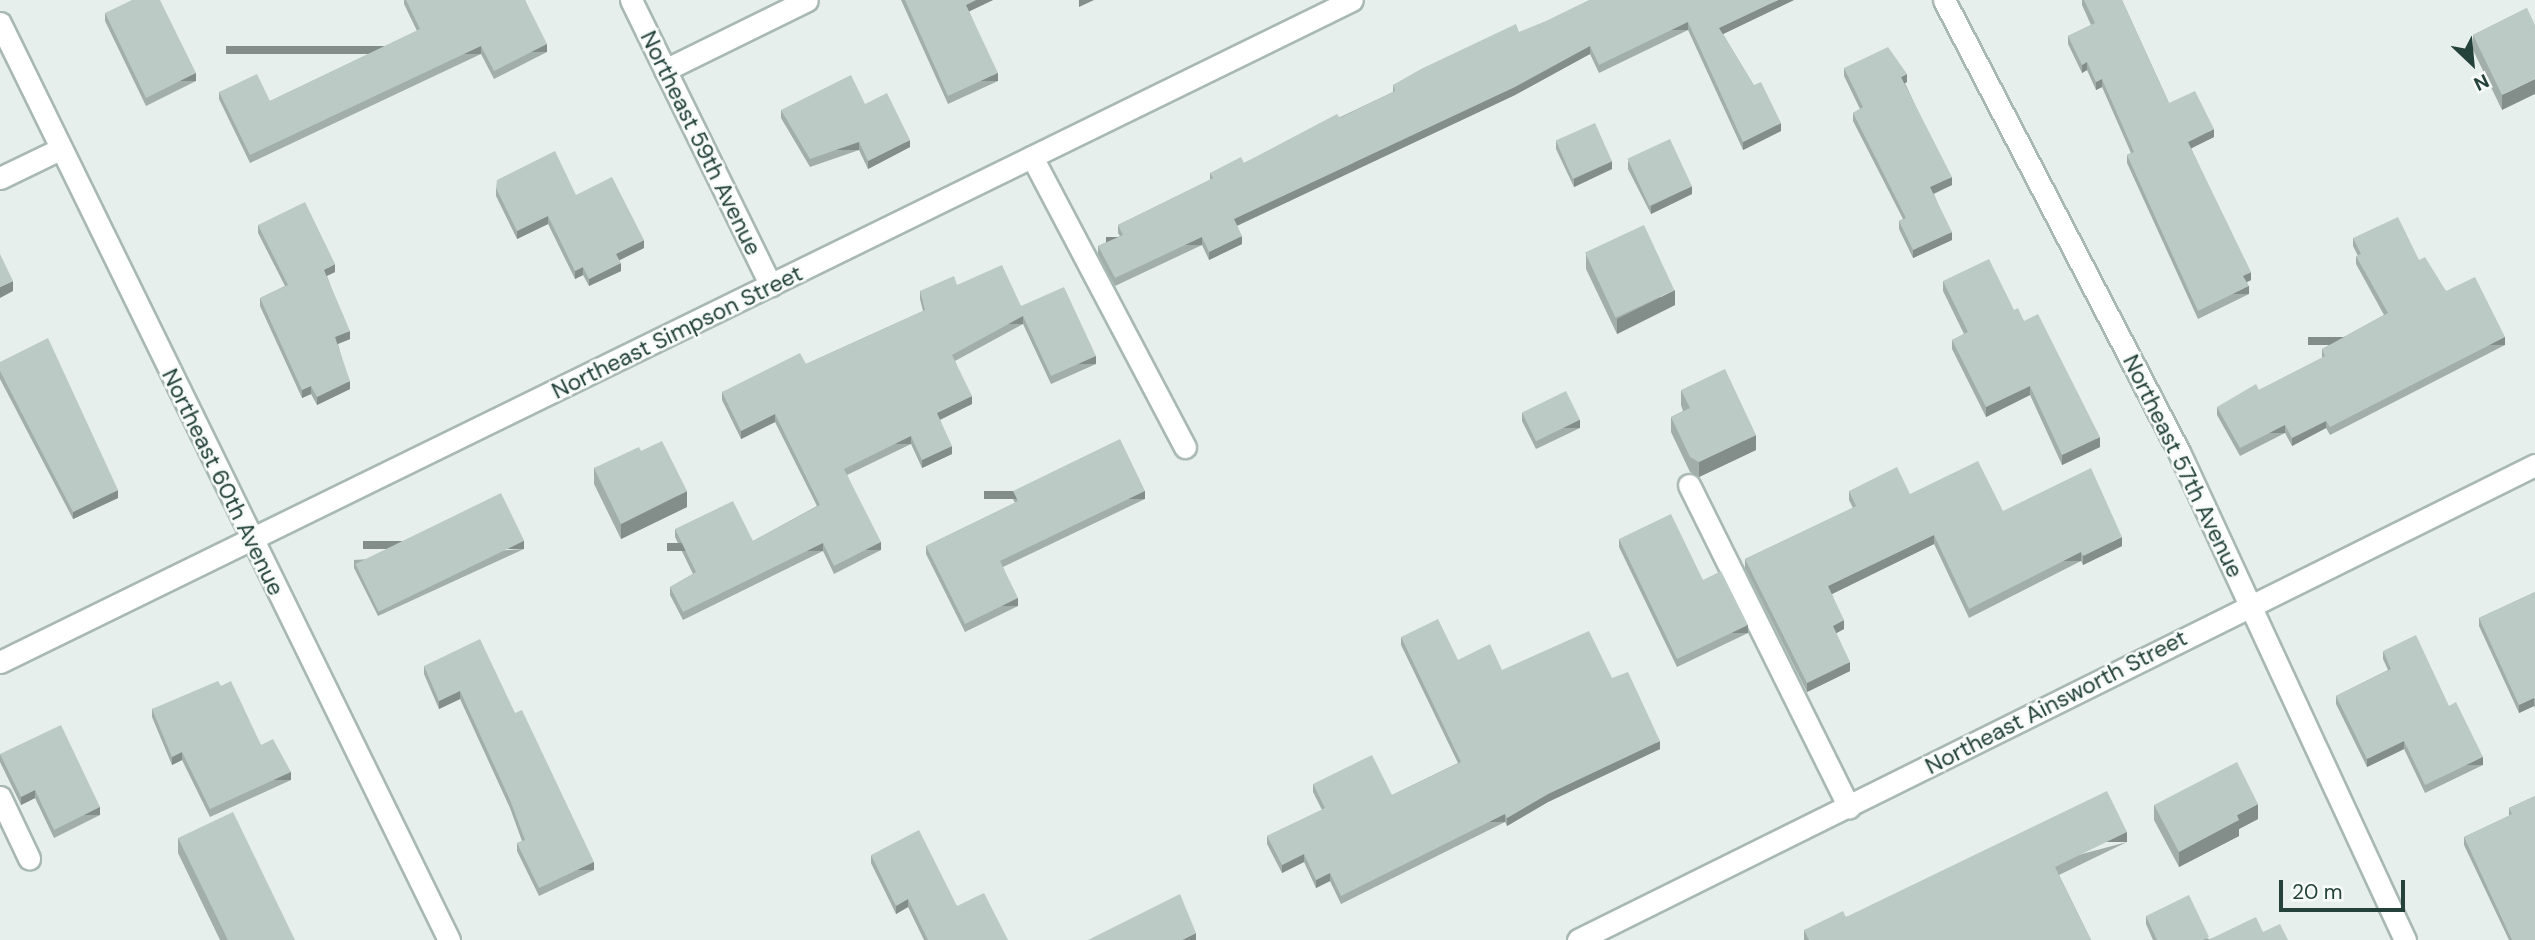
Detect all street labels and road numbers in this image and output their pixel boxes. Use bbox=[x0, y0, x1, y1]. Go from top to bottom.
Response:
street label: Northeast 59th Avenue bbox=[635, 26, 767, 260]
street label: Northeast Simpson Street bbox=[547, 259, 807, 405]
street label: Northeast 57th Avenue bbox=[2117, 350, 2249, 582]
street label: Northeast 60th Avenue bbox=[156, 364, 290, 600]
street label: Northeast Ainsworth Street bbox=[1921, 624, 2191, 780]

